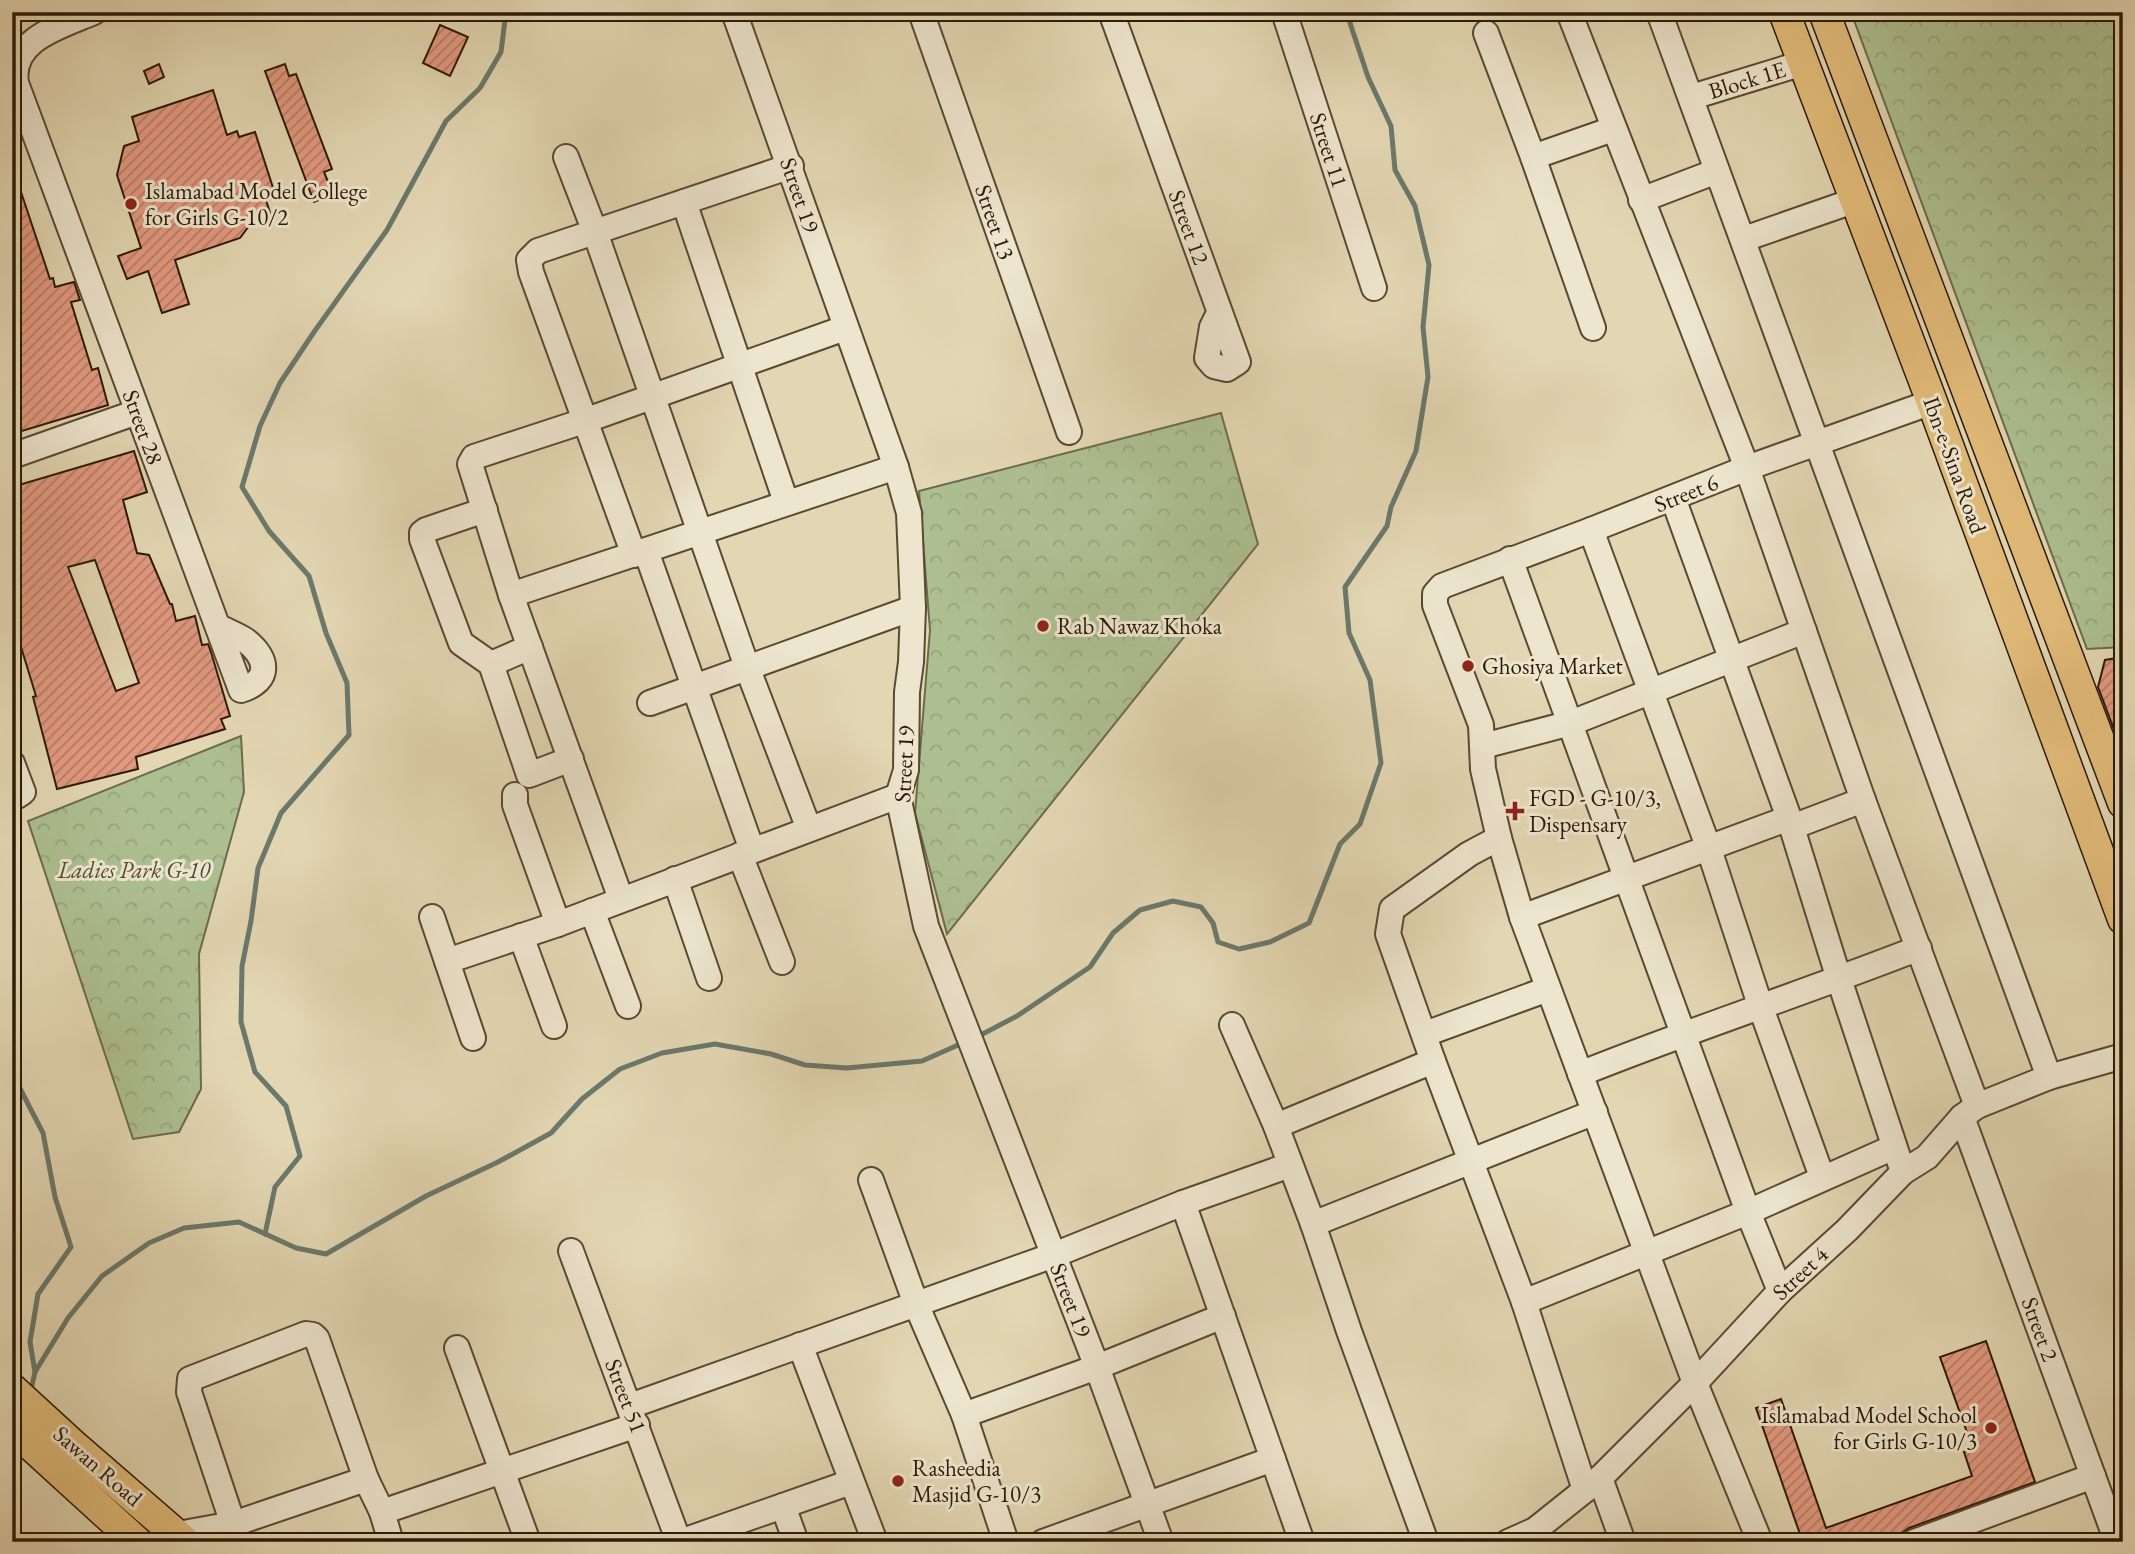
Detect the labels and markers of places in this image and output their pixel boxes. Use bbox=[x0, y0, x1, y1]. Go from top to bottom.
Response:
place label: Islamabad Model College for Girls G-10/2 bbox=[145, 176, 368, 232]
marker: Islamabad Model College for Girls G-10/2 bbox=[123, 196, 139, 212]
place label: Rab Nawaz Khoka bbox=[1057, 611, 1223, 641]
marker: Rab Nawaz Khoka bbox=[1035, 618, 1051, 634]
place label: Ghosiya Market bbox=[1482, 651, 1623, 681]
marker: Ghosiya Market bbox=[1460, 658, 1476, 674]
place label: FGD - G-10/3, Dispensary bbox=[1529, 783, 1661, 839]
marker: FGD - G-10/3, Dispensary bbox=[1507, 803, 1523, 819]
place label: Islamabad Model School for Girls G-10/3 bbox=[1761, 1400, 1977, 1456]
marker: Islamabad Model School for Girls G-10/3 bbox=[1983, 1420, 1999, 1436]
place label: Rasheedia Masjid G-10/3 bbox=[912, 1453, 1041, 1509]
marker: Rasheedia Masjid G-10/3 bbox=[890, 1473, 906, 1489]

